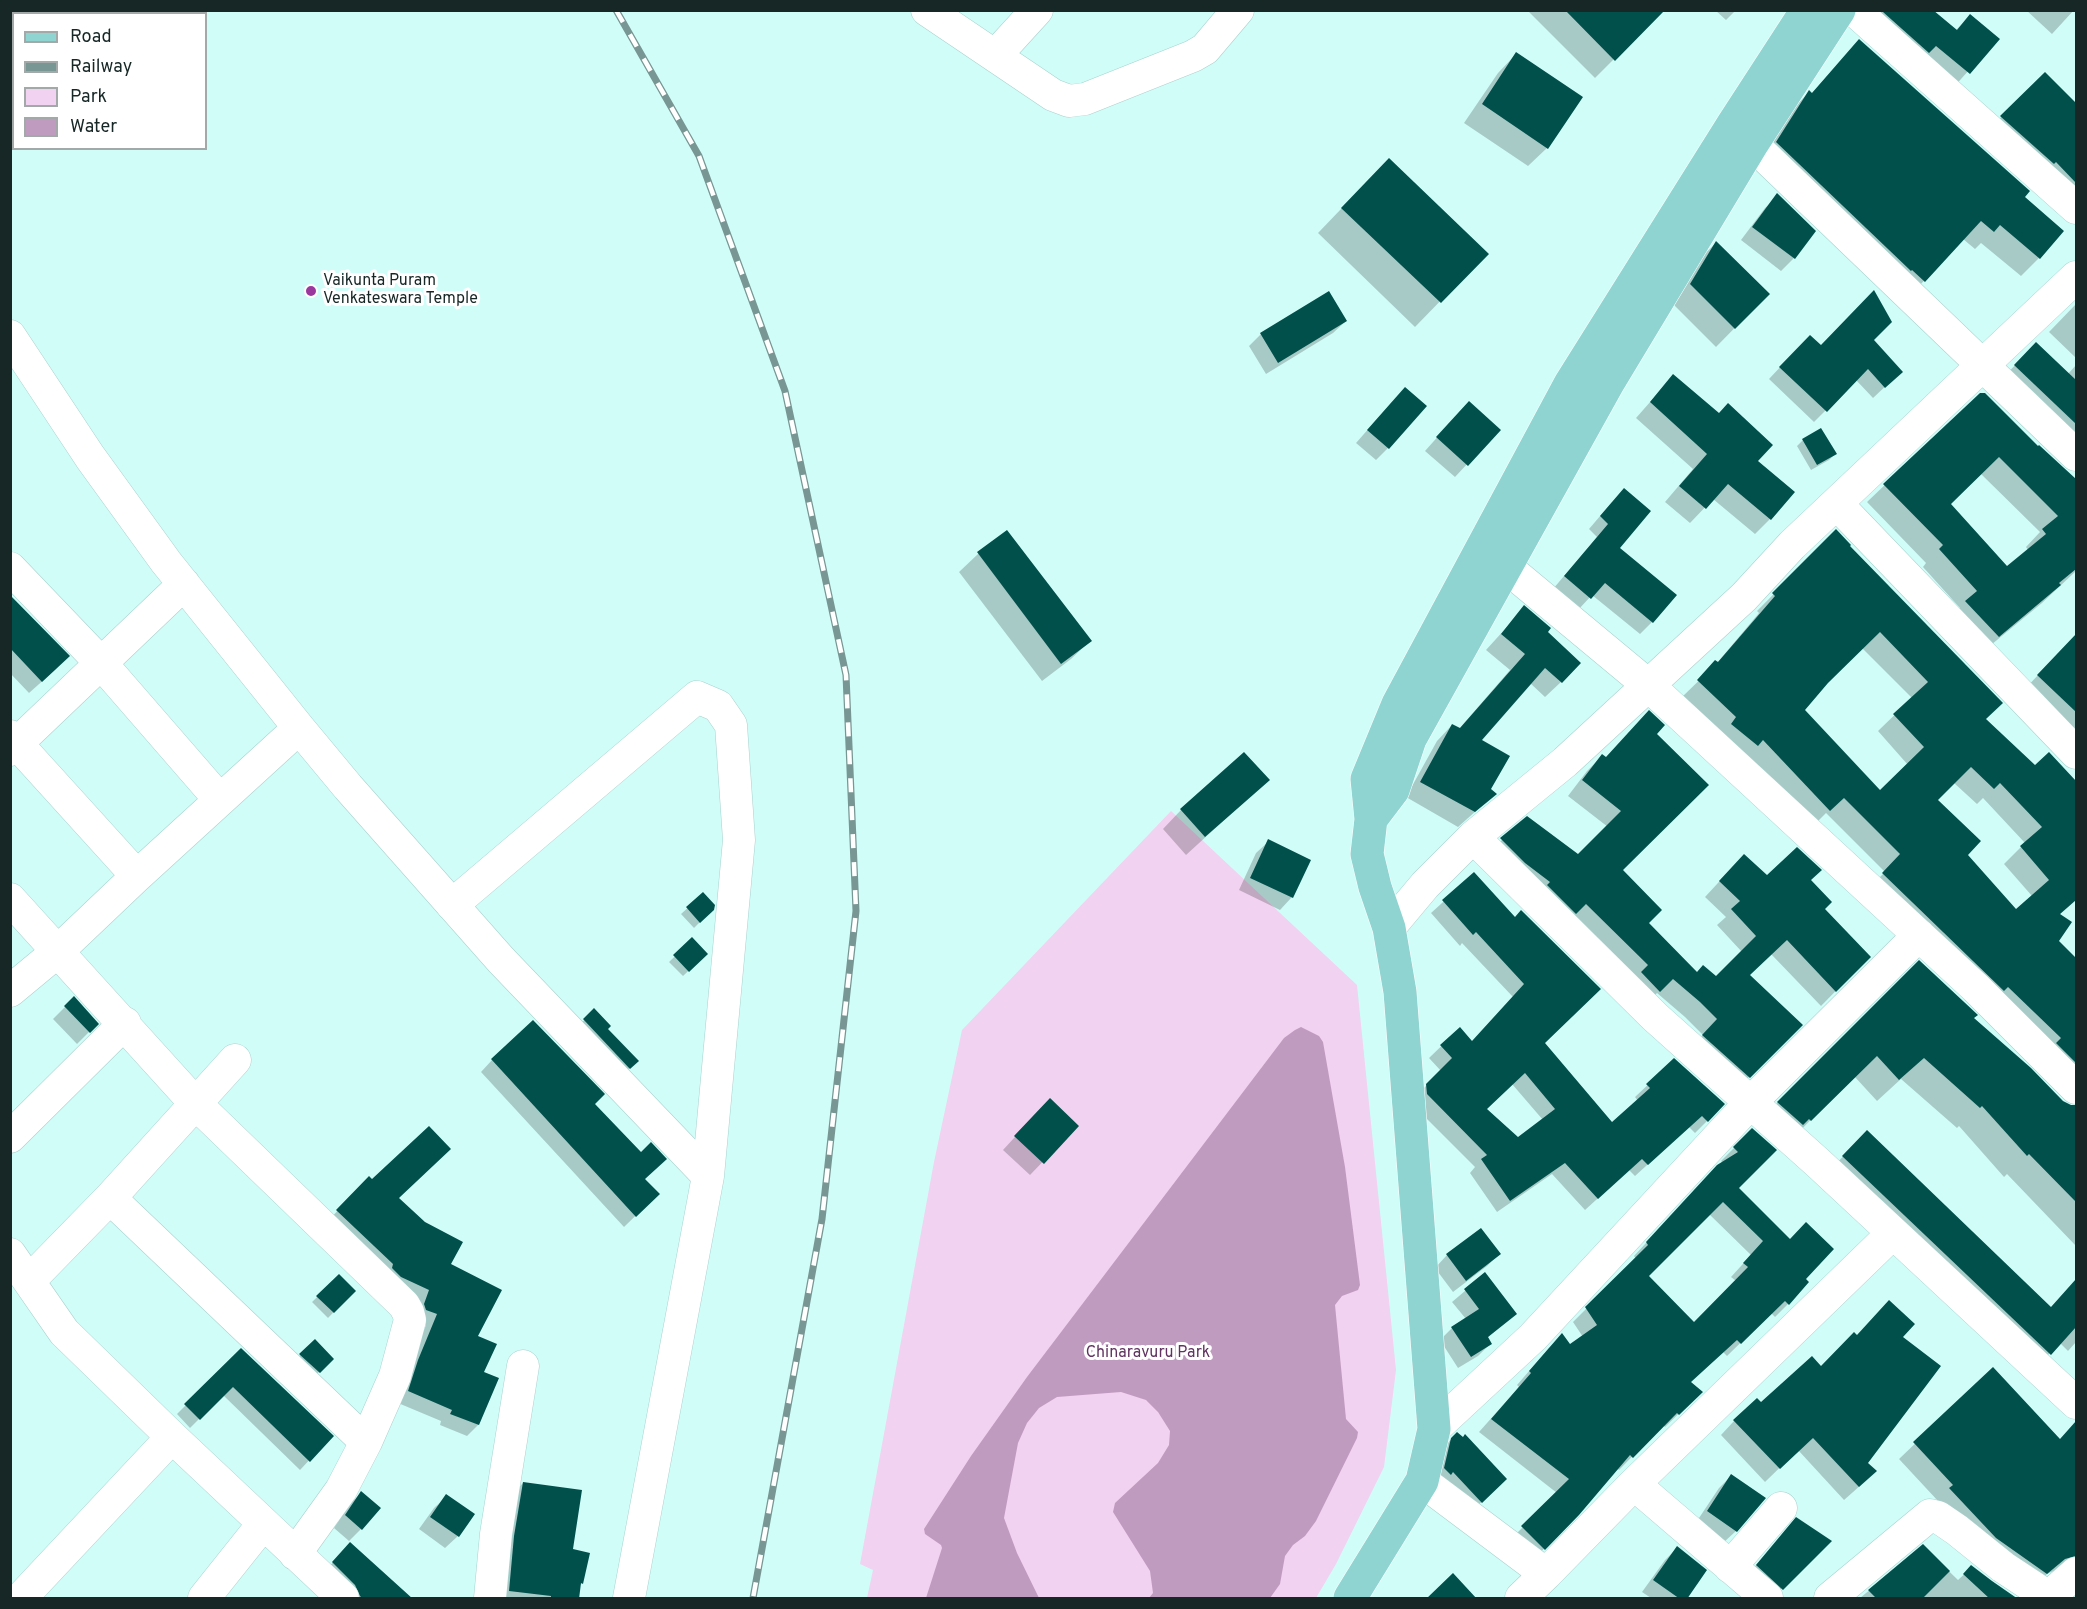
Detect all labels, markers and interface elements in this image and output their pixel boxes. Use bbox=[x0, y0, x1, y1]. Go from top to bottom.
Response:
legend bbox=[12, 12, 207, 150]
text: Road bbox=[70, 26, 112, 49]
text: Railway bbox=[70, 56, 132, 79]
text: Park bbox=[70, 86, 107, 109]
text: Water bbox=[70, 116, 117, 139]
place label: Vaikunta Puram Venkateswara Temple bbox=[323, 272, 478, 310]
marker: Vaikunta Puram Venkateswara Temple bbox=[304, 284, 318, 298]
park label: Chinaravuru Park bbox=[1086, 1344, 1210, 1364]

